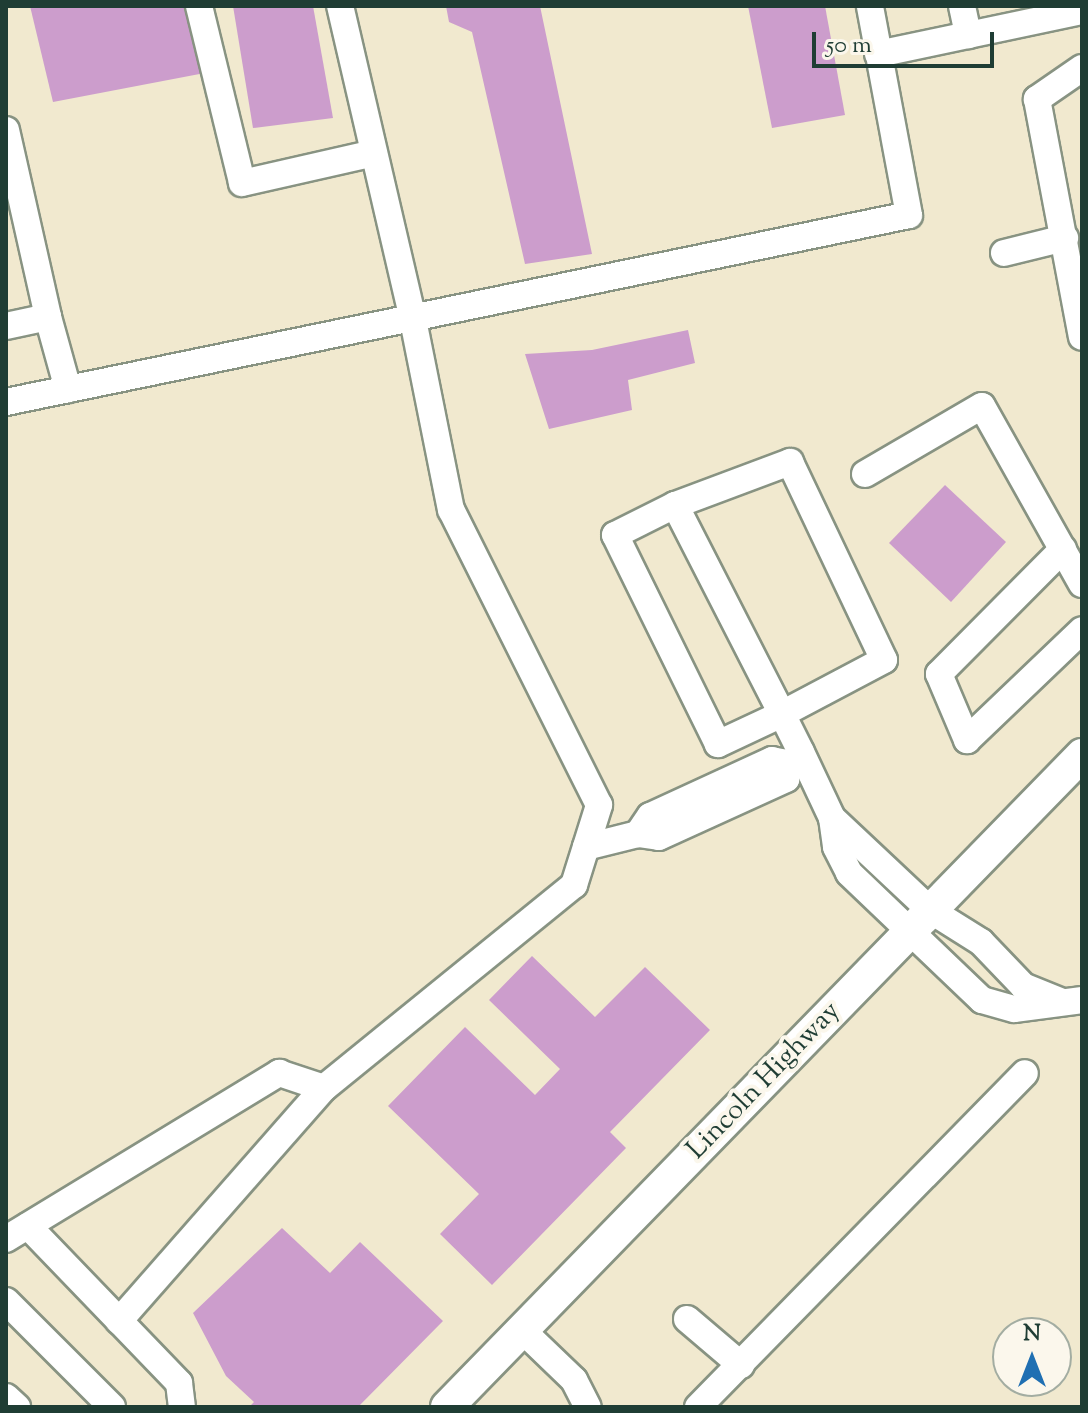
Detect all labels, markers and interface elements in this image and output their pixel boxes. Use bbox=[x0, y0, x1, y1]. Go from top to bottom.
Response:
scale bar bbox=[816, 16, 998, 66]
text: 50 m bbox=[826, 29, 872, 63]
street label: Lincoln Highway bbox=[680, 995, 848, 1167]
north arrow bbox=[992, 1317, 1072, 1397]
text: N bbox=[1023, 1319, 1041, 1351]

